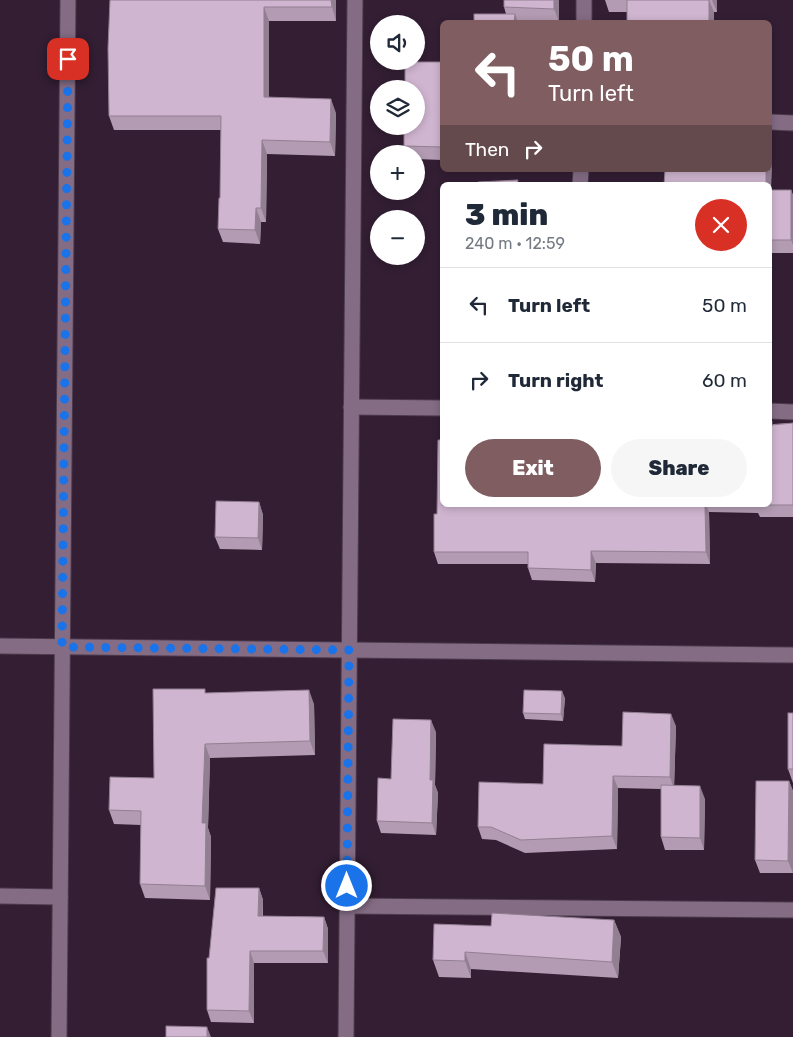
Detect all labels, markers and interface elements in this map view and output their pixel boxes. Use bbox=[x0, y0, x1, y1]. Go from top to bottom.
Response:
map controls bbox=[370, 15, 425, 265]
button: sound bbox=[370, 15, 425, 70]
pin bbox=[47, 38, 89, 80]
text: 50 m bbox=[548, 38, 634, 80]
icon: left bbox=[465, 40, 530, 105]
icon: arrive bbox=[54, 45, 82, 73]
button: layers bbox=[370, 80, 425, 135]
text: Turn left bbox=[548, 80, 634, 107]
icon: right bbox=[519, 135, 547, 163]
text: Then bbox=[465, 138, 509, 161]
button: + bbox=[370, 145, 425, 200]
text: 3 min bbox=[465, 197, 548, 233]
button: close bbox=[695, 199, 747, 251]
button: − bbox=[370, 210, 425, 265]
text: 240 m · 12:59 bbox=[465, 234, 565, 253]
icon: left bbox=[465, 291, 493, 319]
text: Turn left bbox=[508, 294, 590, 317]
text: 50 m bbox=[702, 294, 747, 317]
icon: right bbox=[465, 366, 493, 394]
text: Turn right bbox=[508, 369, 603, 392]
text: 60 m bbox=[702, 369, 747, 392]
button: Exit bbox=[465, 439, 601, 497]
button: Share bbox=[611, 439, 747, 497]
position arrow bbox=[320, 859, 372, 911]

